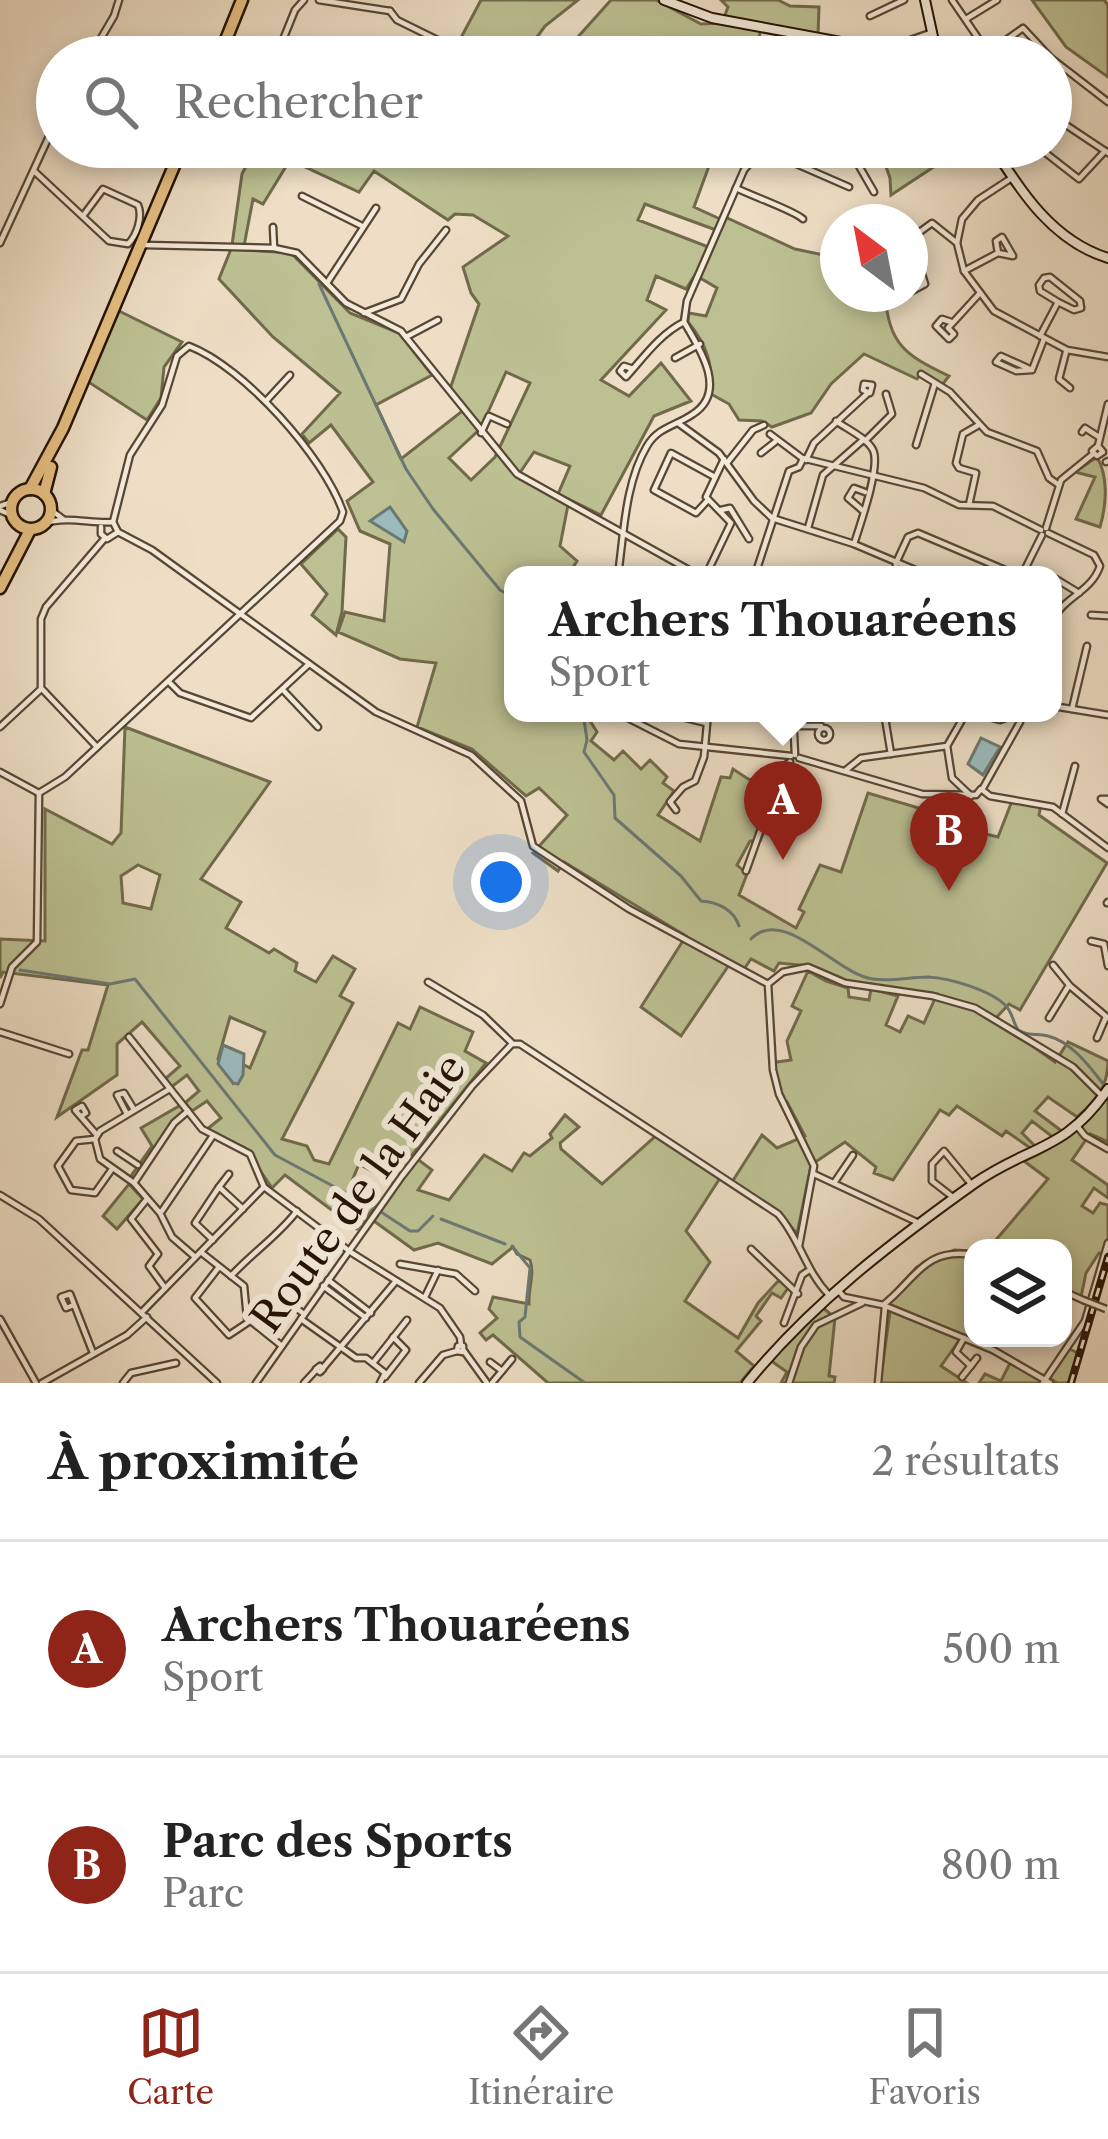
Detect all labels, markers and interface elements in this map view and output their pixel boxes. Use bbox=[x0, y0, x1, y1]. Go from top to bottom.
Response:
search box bbox=[36, 36, 1072, 168]
icon: search bbox=[78, 69, 144, 135]
text: Rechercher bbox=[174, 74, 423, 130]
north arrow bbox=[820, 204, 928, 312]
popup bbox=[504, 566, 1062, 722]
text: Archers Thouaréens bbox=[549, 592, 1017, 648]
text: Sport bbox=[549, 648, 650, 696]
pin: A bbox=[744, 761, 822, 860]
pin: B bbox=[910, 792, 988, 891]
your location bbox=[471, 852, 531, 912]
street label: Route de la Haie bbox=[240, 1044, 476, 1342]
map controls bbox=[964, 1239, 1072, 1347]
button: layers bbox=[964, 1239, 1072, 1347]
text: À proximité bbox=[48, 1430, 359, 1492]
text: 2 résultats bbox=[872, 1437, 1060, 1485]
text: Archers Thouaréens bbox=[162, 1597, 631, 1653]
text: A bbox=[72, 1625, 102, 1673]
text: 500 m bbox=[943, 1625, 1060, 1673]
text: Sport bbox=[162, 1653, 263, 1701]
text: Parc des Sports bbox=[162, 1813, 513, 1869]
text: B bbox=[73, 1841, 102, 1889]
text: 800 m bbox=[941, 1841, 1060, 1889]
text: Parc bbox=[162, 1869, 244, 1917]
tab: Carte bbox=[127, 2000, 214, 2113]
tab: Itinéraire bbox=[468, 2000, 614, 2113]
tab: Favoris bbox=[869, 2000, 981, 2113]

